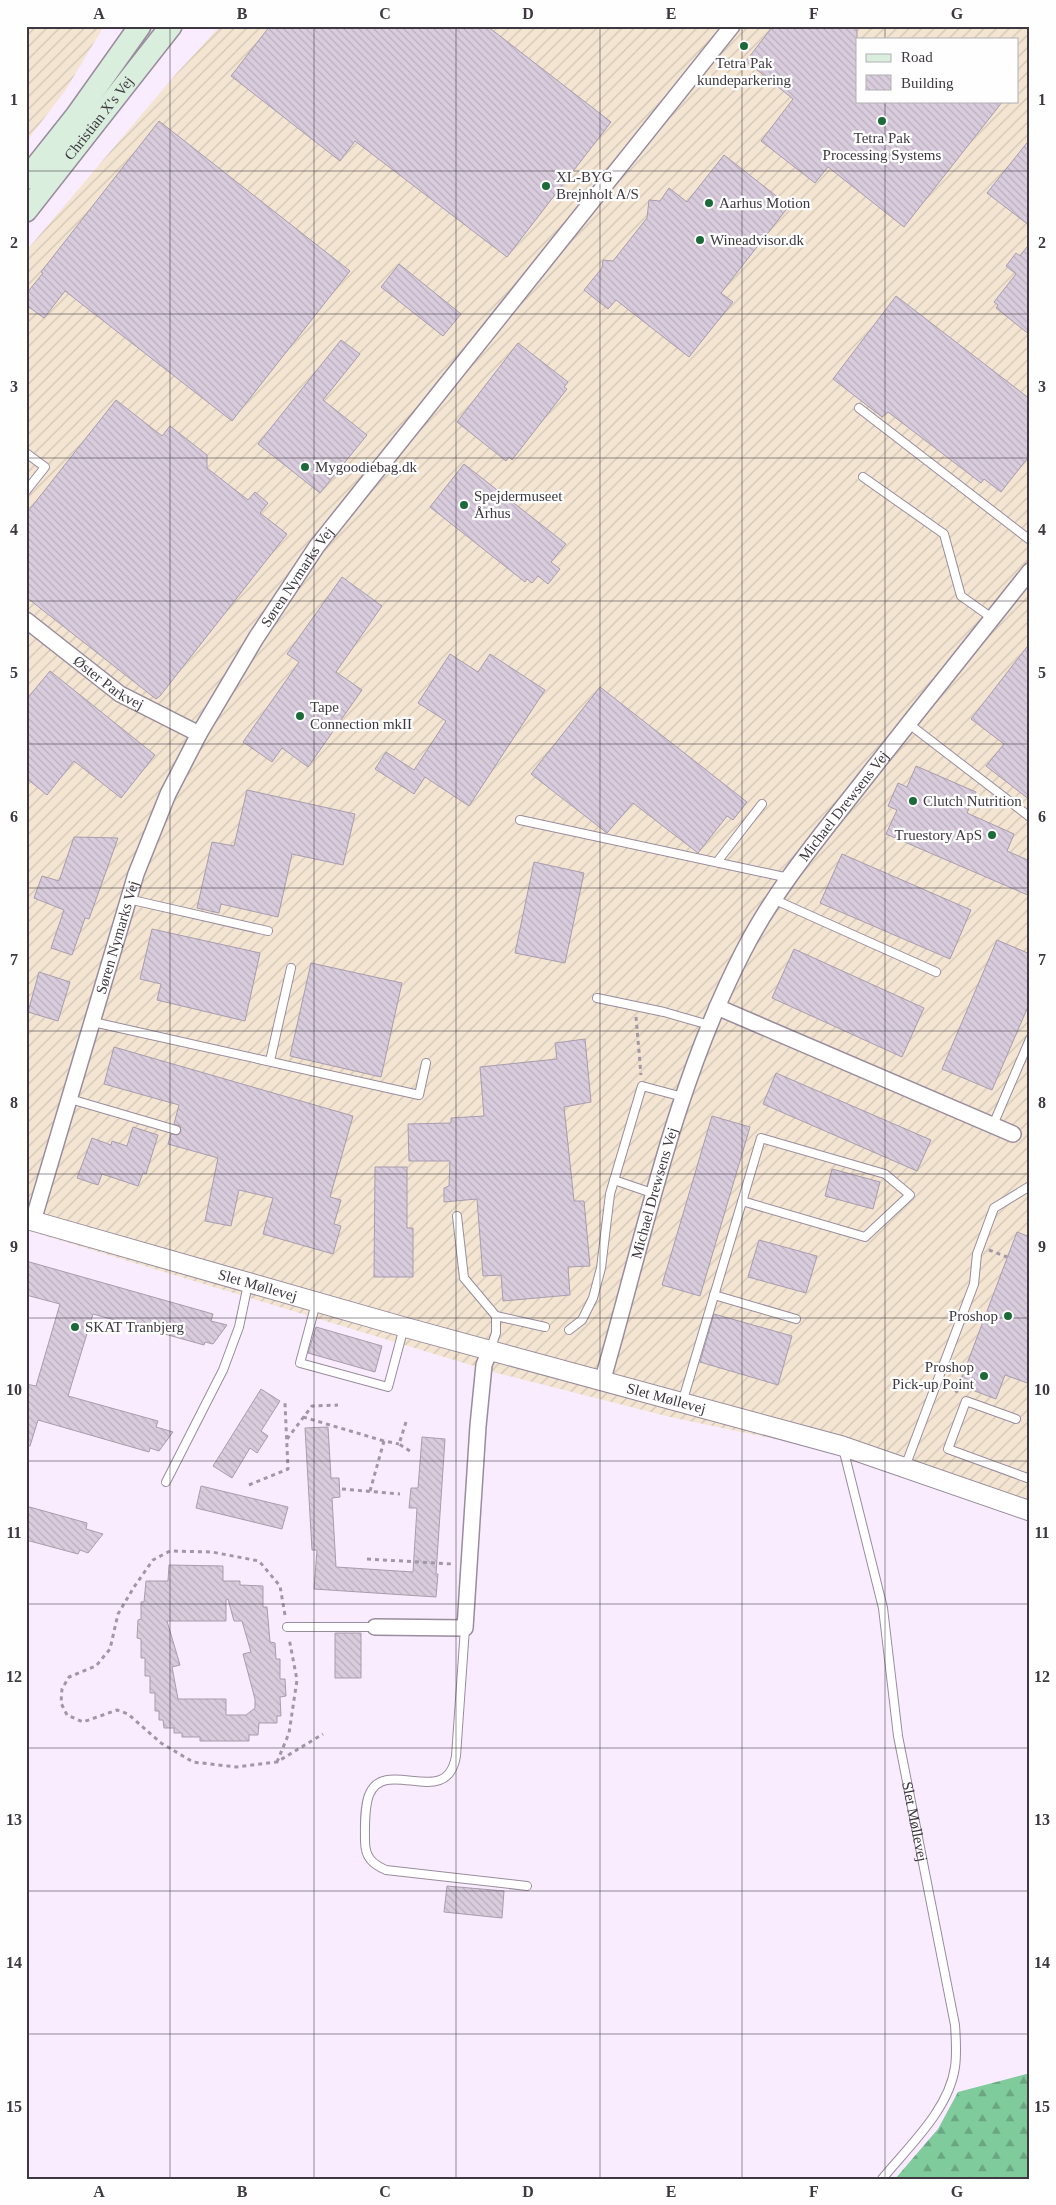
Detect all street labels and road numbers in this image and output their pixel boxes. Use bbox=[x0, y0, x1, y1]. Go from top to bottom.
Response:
street label: Christian X's Vej bbox=[61, 73, 136, 163]
street label: Søren Nymarks Vej bbox=[258, 524, 337, 630]
street label: Øster Parkvej bbox=[70, 653, 146, 713]
street label: Michael Drewsens Vej bbox=[796, 748, 892, 864]
street label: Søren Nymarks Vej bbox=[93, 879, 142, 996]
street label: Michael Drewsens Vej bbox=[628, 1126, 681, 1260]
street label: Slet Møllevej bbox=[216, 1266, 299, 1304]
street label: Slet Møllevej bbox=[625, 1380, 708, 1417]
street label: Slet Møllevej bbox=[899, 1780, 931, 1863]

